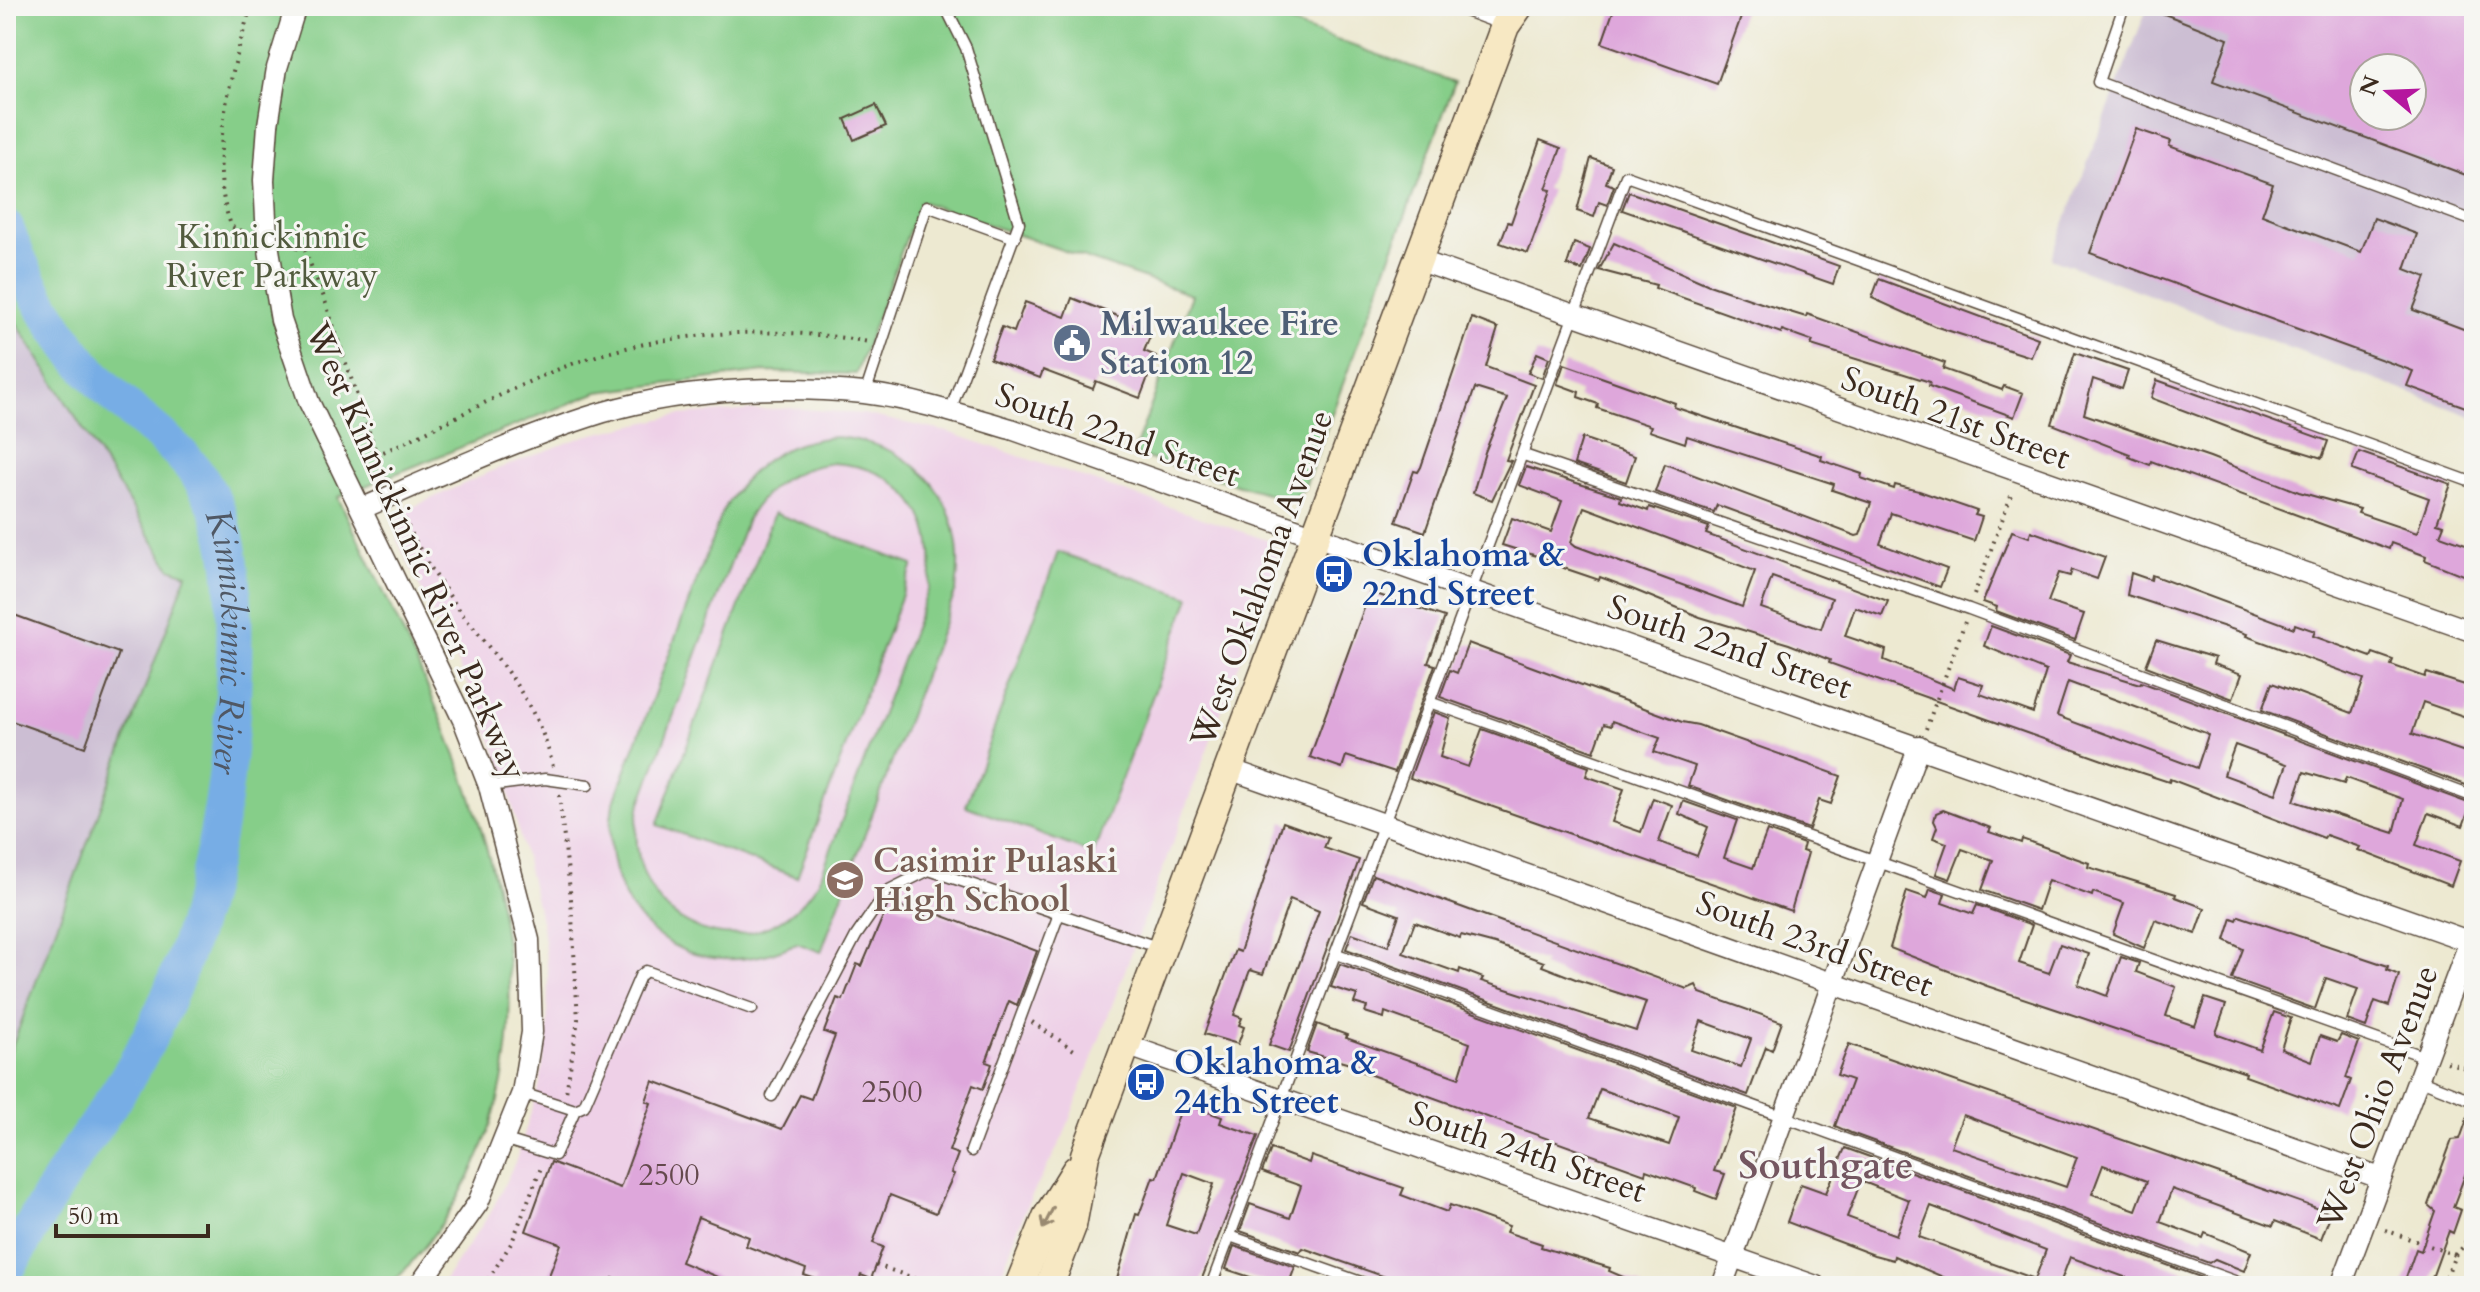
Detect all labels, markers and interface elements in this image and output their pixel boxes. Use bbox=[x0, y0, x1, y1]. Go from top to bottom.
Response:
north arrow bbox=[2348, 52, 2428, 132]
text: N bbox=[2353, 72, 2387, 100]
park label: Kinnickinnic River Parkway bbox=[166, 214, 378, 299]
place label: Milwaukee Fire Station 12 bbox=[1100, 301, 1339, 386]
street label: West Kinnickinnic River Parkway bbox=[294, 315, 538, 787]
public building icon: Milwaukee Fire Station 12 bbox=[1051, 322, 1093, 364]
street label: South 21st Street bbox=[1835, 355, 2077, 481]
street label: South 22nd Street bbox=[989, 372, 1246, 498]
street label: West Oklahoma Avenue bbox=[1179, 404, 1344, 754]
water label: Kinnickinnic River bbox=[193, 503, 258, 778]
place label: Oklahoma & 22nd Street bbox=[1362, 532, 1565, 617]
bus stop icon: Oklahoma & 22nd Street bbox=[1313, 553, 1355, 595]
street label: South 22nd Street bbox=[1601, 584, 1858, 710]
place label: Casimir Pulaski High School bbox=[873, 838, 1118, 923]
school or university icon: Casimir Pulaski High School bbox=[824, 859, 866, 901]
street label: South 23rd Street bbox=[1690, 880, 1940, 1008]
street label: West Ohio Avenue bbox=[2306, 959, 2450, 1237]
place label: Oklahoma & 24th Street bbox=[1174, 1040, 1377, 1125]
bus stop icon: Oklahoma & 24th Street bbox=[1125, 1061, 1167, 1103]
house number: 2500 bbox=[861, 1072, 923, 1113]
street label: South 24th Street bbox=[1403, 1090, 1653, 1214]
district label: Southgate bbox=[1738, 1140, 1914, 1192]
house number: 2500 bbox=[638, 1155, 700, 1196]
scale bar bbox=[56, 1188, 208, 1238]
text: 50 m bbox=[68, 1200, 120, 1233]
one-way arrow bbox=[1039, 1206, 1055, 1230]

